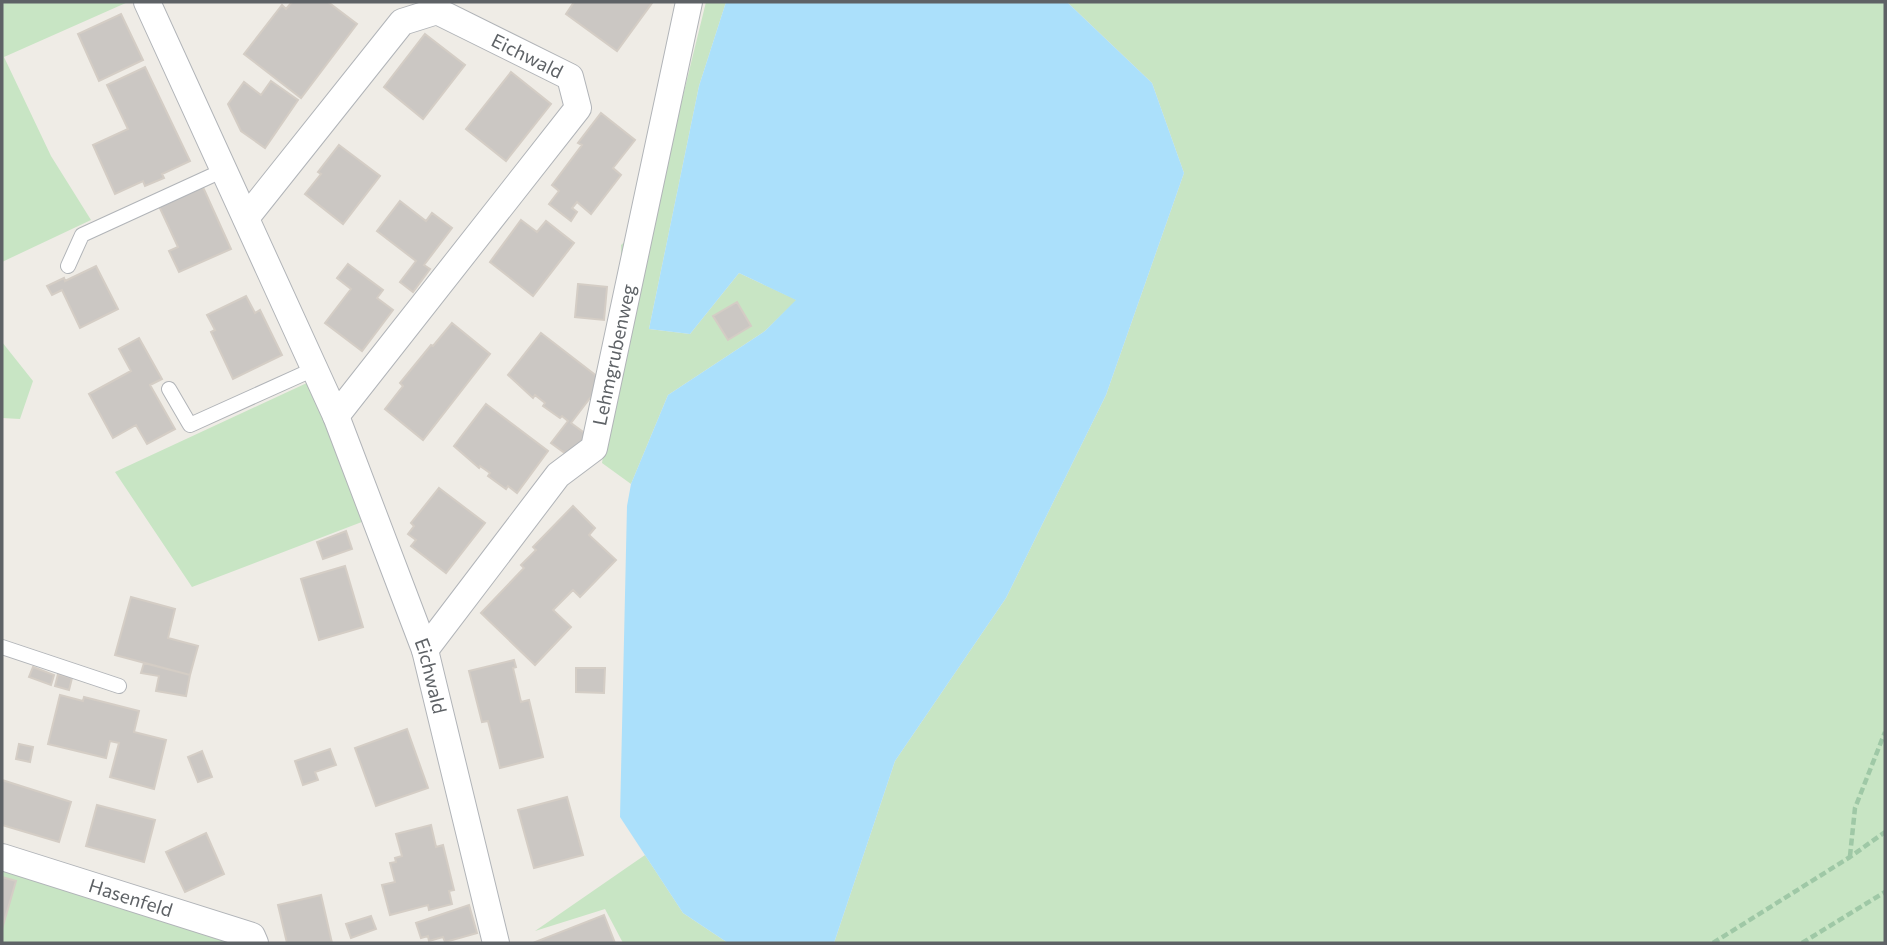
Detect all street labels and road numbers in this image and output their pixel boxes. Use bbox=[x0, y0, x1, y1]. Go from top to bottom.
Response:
street label: Eichwald bbox=[488, 28, 567, 83]
street label: Lehmgrubenweg bbox=[587, 282, 640, 428]
street label: Eichwald bbox=[410, 635, 452, 716]
street label: Hasenfeld bbox=[86, 873, 176, 921]

